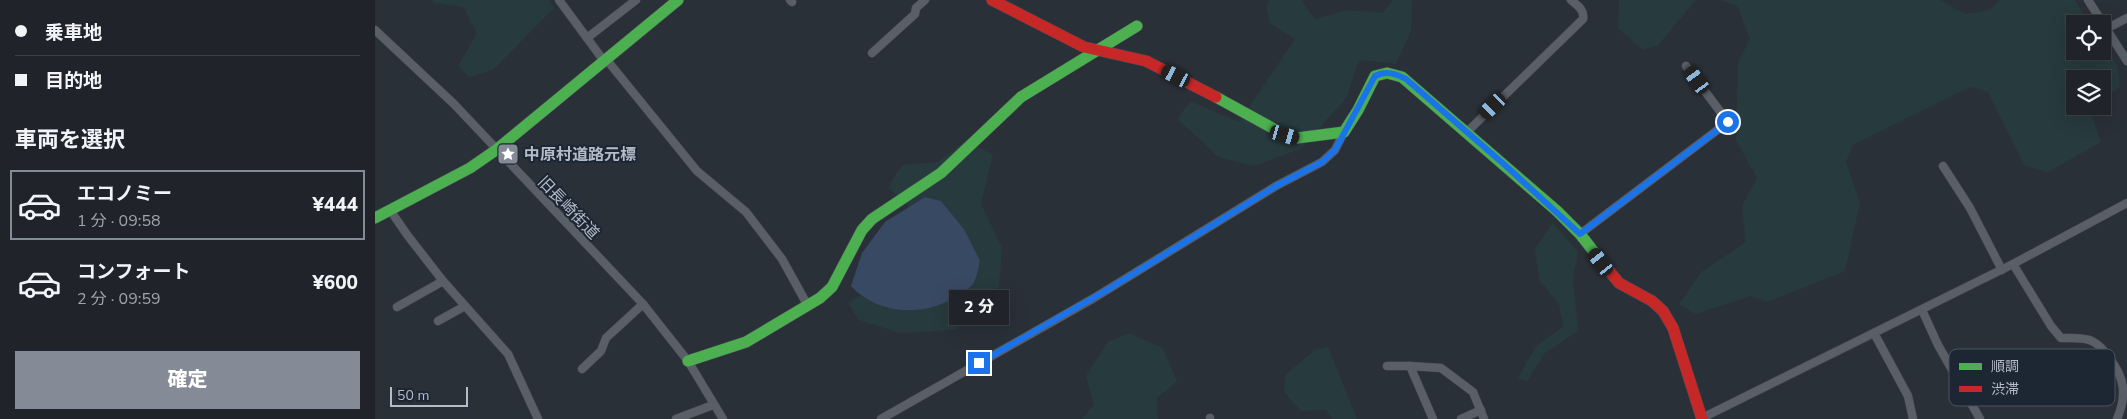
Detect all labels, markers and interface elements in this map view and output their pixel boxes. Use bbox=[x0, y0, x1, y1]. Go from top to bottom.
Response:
map controls bbox=[2066, 15, 2111, 115]
button: locate bbox=[2066, 15, 2111, 60]
text: 乗車地 bbox=[45, 20, 102, 46]
car bbox=[1159, 63, 1192, 89]
car bbox=[1682, 63, 1711, 97]
text: 目的地 bbox=[45, 68, 102, 94]
button: layers bbox=[2066, 70, 2111, 115]
car bbox=[1477, 90, 1509, 122]
route start bbox=[1717, 111, 1739, 133]
car bbox=[1268, 124, 1301, 146]
text: 車両を選択 bbox=[15, 125, 125, 155]
place icon: 中原村道路元標 bbox=[496, 142, 520, 166]
place label: 中原村道路元標 bbox=[524, 144, 636, 166]
street label: 旧長崎街道 bbox=[533, 171, 604, 244]
text: エコノミー bbox=[77, 181, 172, 207]
icon: car bbox=[17, 183, 62, 228]
text: ¥444 bbox=[312, 192, 358, 218]
text: 1 分 · 09:58 bbox=[77, 210, 161, 232]
car bbox=[1585, 246, 1616, 278]
text: コンフォート bbox=[77, 259, 190, 285]
icon: car bbox=[17, 261, 62, 306]
text: ¥600 bbox=[312, 270, 358, 296]
text: 2 分 · 09:59 bbox=[77, 288, 161, 310]
callout: 2 分 bbox=[949, 290, 1009, 326]
text: 2 分 bbox=[964, 296, 994, 318]
legend bbox=[1949, 349, 2115, 406]
button: 確定 bbox=[15, 351, 360, 409]
route end bbox=[968, 352, 990, 374]
text: 順調 bbox=[1991, 357, 2019, 376]
text: 渋滞 bbox=[1991, 380, 2019, 399]
scale bar bbox=[390, 384, 467, 407]
text: 50 m bbox=[397, 386, 429, 405]

